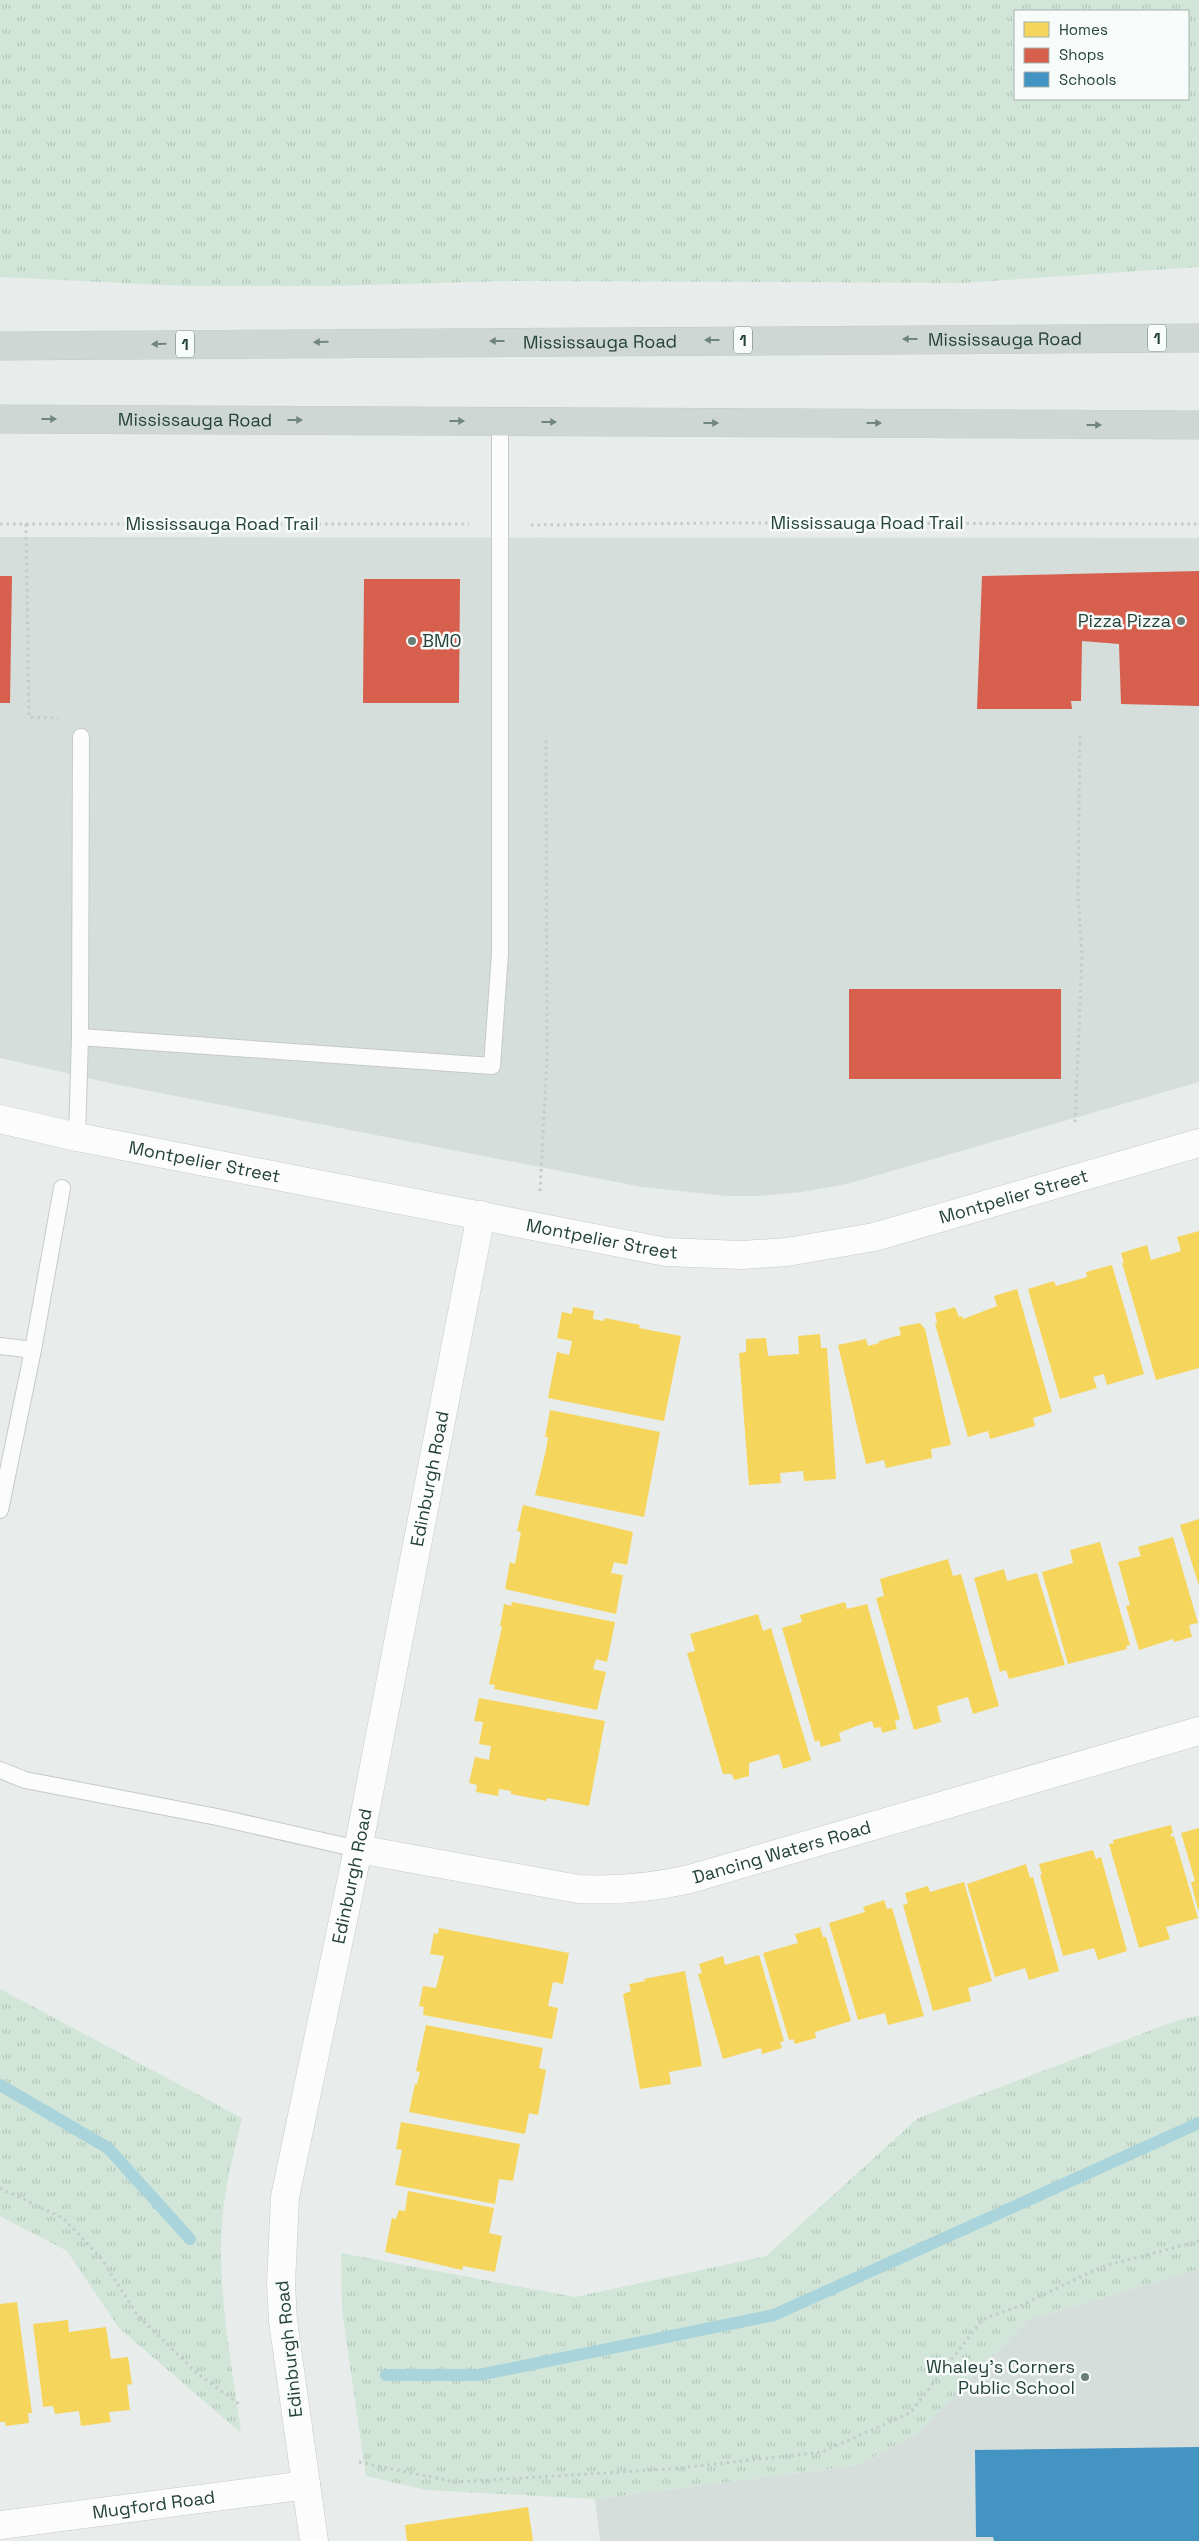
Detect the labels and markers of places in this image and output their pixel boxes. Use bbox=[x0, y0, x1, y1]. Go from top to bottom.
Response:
place label: Pizza Pizza bbox=[1078, 609, 1171, 632]
marker: Pizza Pizza bbox=[1175, 615, 1187, 627]
place label: BMO bbox=[422, 629, 462, 652]
marker: BMO bbox=[406, 635, 418, 647]
place label: Whaley's Corners Public School bbox=[926, 2355, 1075, 2399]
marker: Whaley's Corners Public School bbox=[1079, 2371, 1091, 2383]

